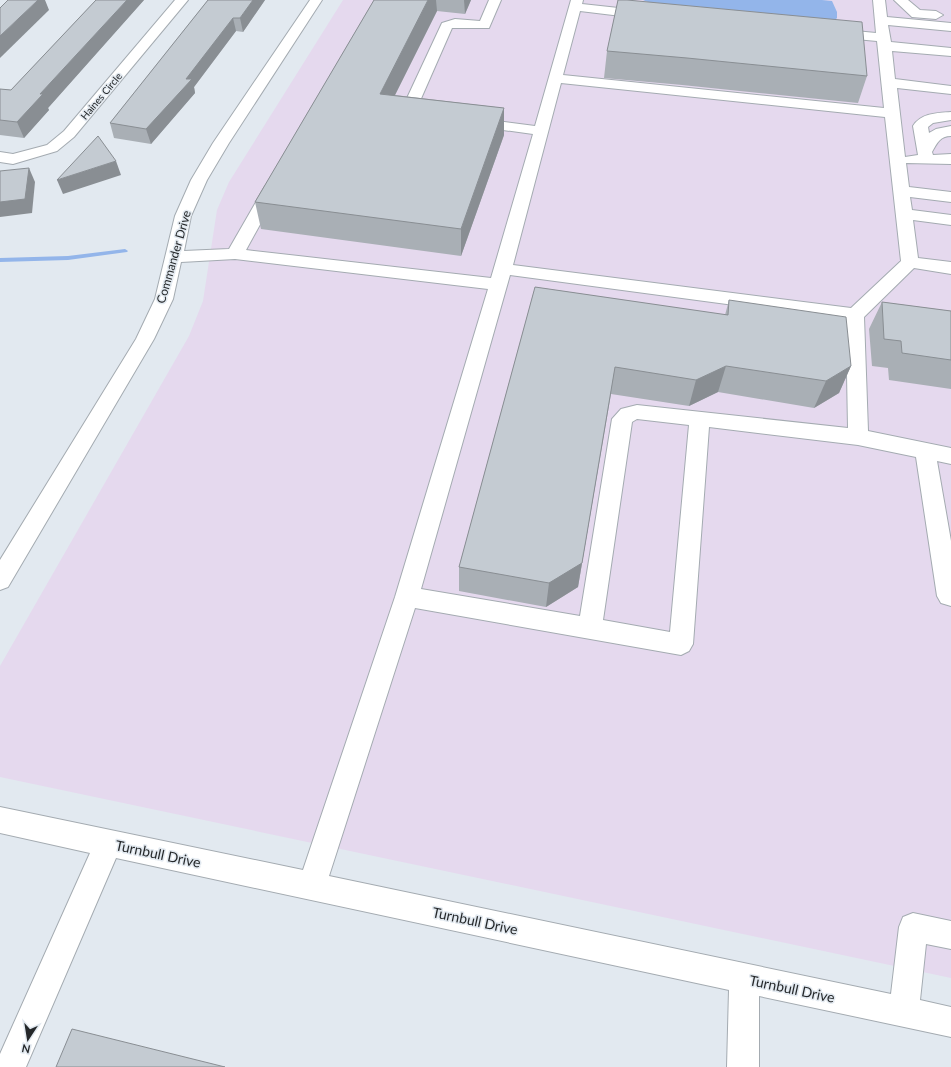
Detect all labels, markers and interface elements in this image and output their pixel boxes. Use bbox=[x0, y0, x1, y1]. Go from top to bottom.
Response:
street label: Haines Circle bbox=[78, 70, 124, 122]
street label: Commander Drive bbox=[153, 209, 194, 305]
street label: Turnbull Drive bbox=[114, 836, 202, 871]
street label: Turnbull Drive bbox=[431, 903, 519, 938]
street label: Turnbull Drive bbox=[748, 971, 836, 1006]
north arrow bbox=[8, 1019, 48, 1059]
text: N bbox=[20, 1042, 31, 1057]

